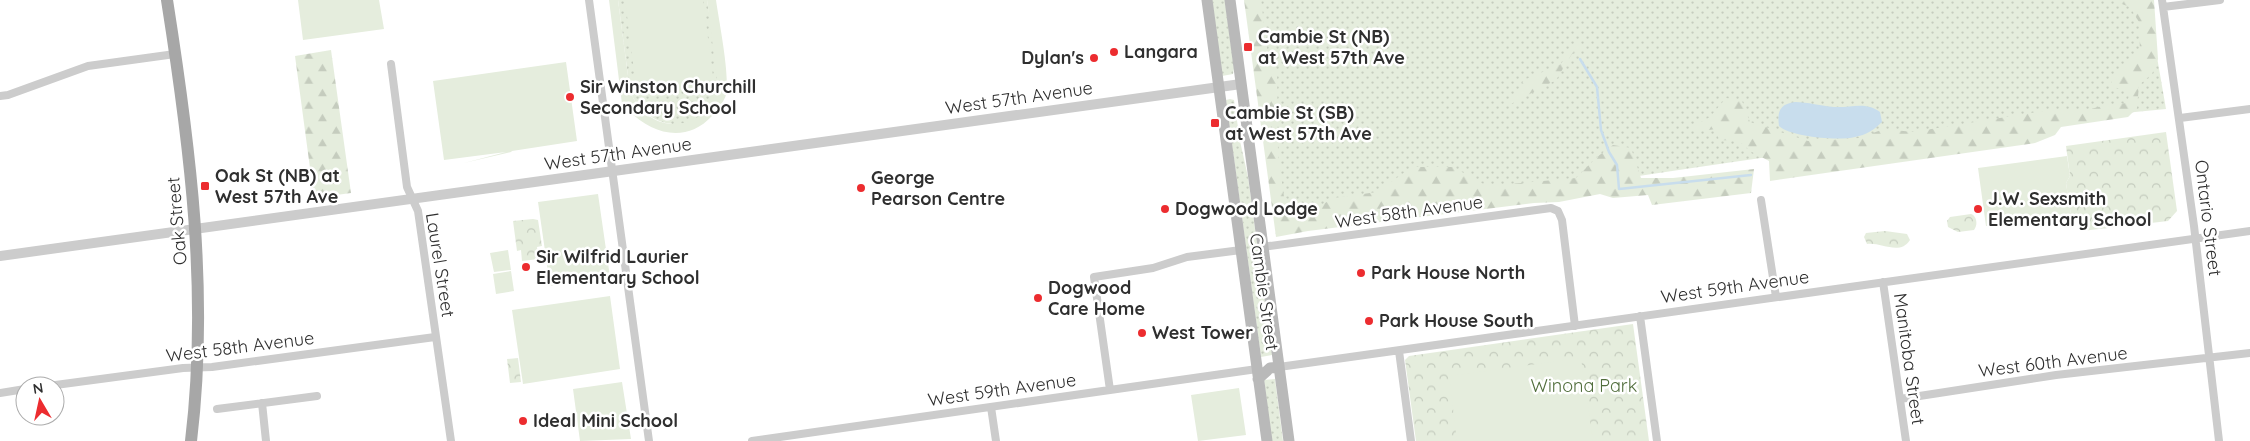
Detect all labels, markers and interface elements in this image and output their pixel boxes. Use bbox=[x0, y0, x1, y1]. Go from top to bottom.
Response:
place label: Cambie St (NB) at West 57th Ave bbox=[1258, 25, 1405, 69]
place label: Langara bbox=[1124, 40, 1198, 63]
marker: Cambie St (NB) at West 57th Ave bbox=[1242, 41, 1254, 53]
place label: Dylan's bbox=[1021, 46, 1084, 69]
marker: Langara bbox=[1108, 46, 1120, 58]
marker: Dylan's bbox=[1088, 52, 1100, 64]
place label: Sir Winston Churchill Secondary School bbox=[580, 75, 756, 119]
street label: West 57th Avenue bbox=[944, 76, 1094, 119]
marker: Sir Winston Churchill Secondary School bbox=[564, 91, 576, 103]
place label: Cambie St (SB) at West 57th Ave bbox=[1225, 101, 1372, 145]
marker: Cambie St (SB) at West 57th Ave bbox=[1209, 117, 1221, 129]
street label: West 57th Avenue bbox=[543, 132, 693, 175]
street label: Ontario Street bbox=[2190, 158, 2227, 277]
place label: Oak St (NB) at West 57th Ave bbox=[215, 164, 340, 208]
place label: George Pearson Centre bbox=[871, 166, 1005, 210]
street label: Oak Street bbox=[161, 176, 192, 266]
marker: Oak St (NB) at West 57th Ave bbox=[199, 180, 211, 192]
marker: George Pearson Centre bbox=[855, 182, 867, 194]
place label: J.W. Sexsmith Elementary School bbox=[1988, 187, 2152, 231]
street label: West 58th Avenue bbox=[1334, 190, 1484, 233]
place label: Dogwood Lodge bbox=[1175, 197, 1318, 220]
marker: Dogwood Lodge bbox=[1159, 203, 1171, 215]
marker: J.W. Sexsmith Elementary School bbox=[1972, 203, 1984, 215]
street label: Laurel Street bbox=[421, 211, 460, 319]
street label: Cambie Street bbox=[1245, 232, 1284, 352]
place label: Sir Wilfrid Laurier Elementary School bbox=[536, 245, 700, 289]
marker: Sir Wilfrid Laurier Elementary School bbox=[520, 261, 532, 273]
place label: Park House North bbox=[1371, 261, 1525, 284]
street label: West 59th Avenue bbox=[1659, 265, 1811, 308]
marker: Park House North bbox=[1355, 267, 1367, 279]
place label: Dogwood Care Home bbox=[1048, 276, 1145, 320]
marker: Dogwood Care Home bbox=[1032, 292, 1044, 304]
street label: Manitoba Street bbox=[1889, 292, 1930, 426]
place label: Park House South bbox=[1379, 309, 1534, 332]
marker: Park House South bbox=[1363, 315, 1375, 327]
place label: West Tower bbox=[1152, 321, 1253, 344]
street label: West 58th Avenue bbox=[165, 326, 315, 367]
marker: West Tower bbox=[1136, 327, 1148, 339]
street label: West 60th Avenue bbox=[1977, 341, 2129, 382]
street label: West 59th Avenue bbox=[926, 368, 1078, 411]
park label: Winona Park bbox=[1531, 374, 1637, 397]
north arrow bbox=[15, 376, 65, 426]
text: N bbox=[31, 378, 44, 398]
place label: Ideal Mini School bbox=[533, 409, 678, 432]
marker: Ideal Mini School bbox=[517, 415, 529, 427]

